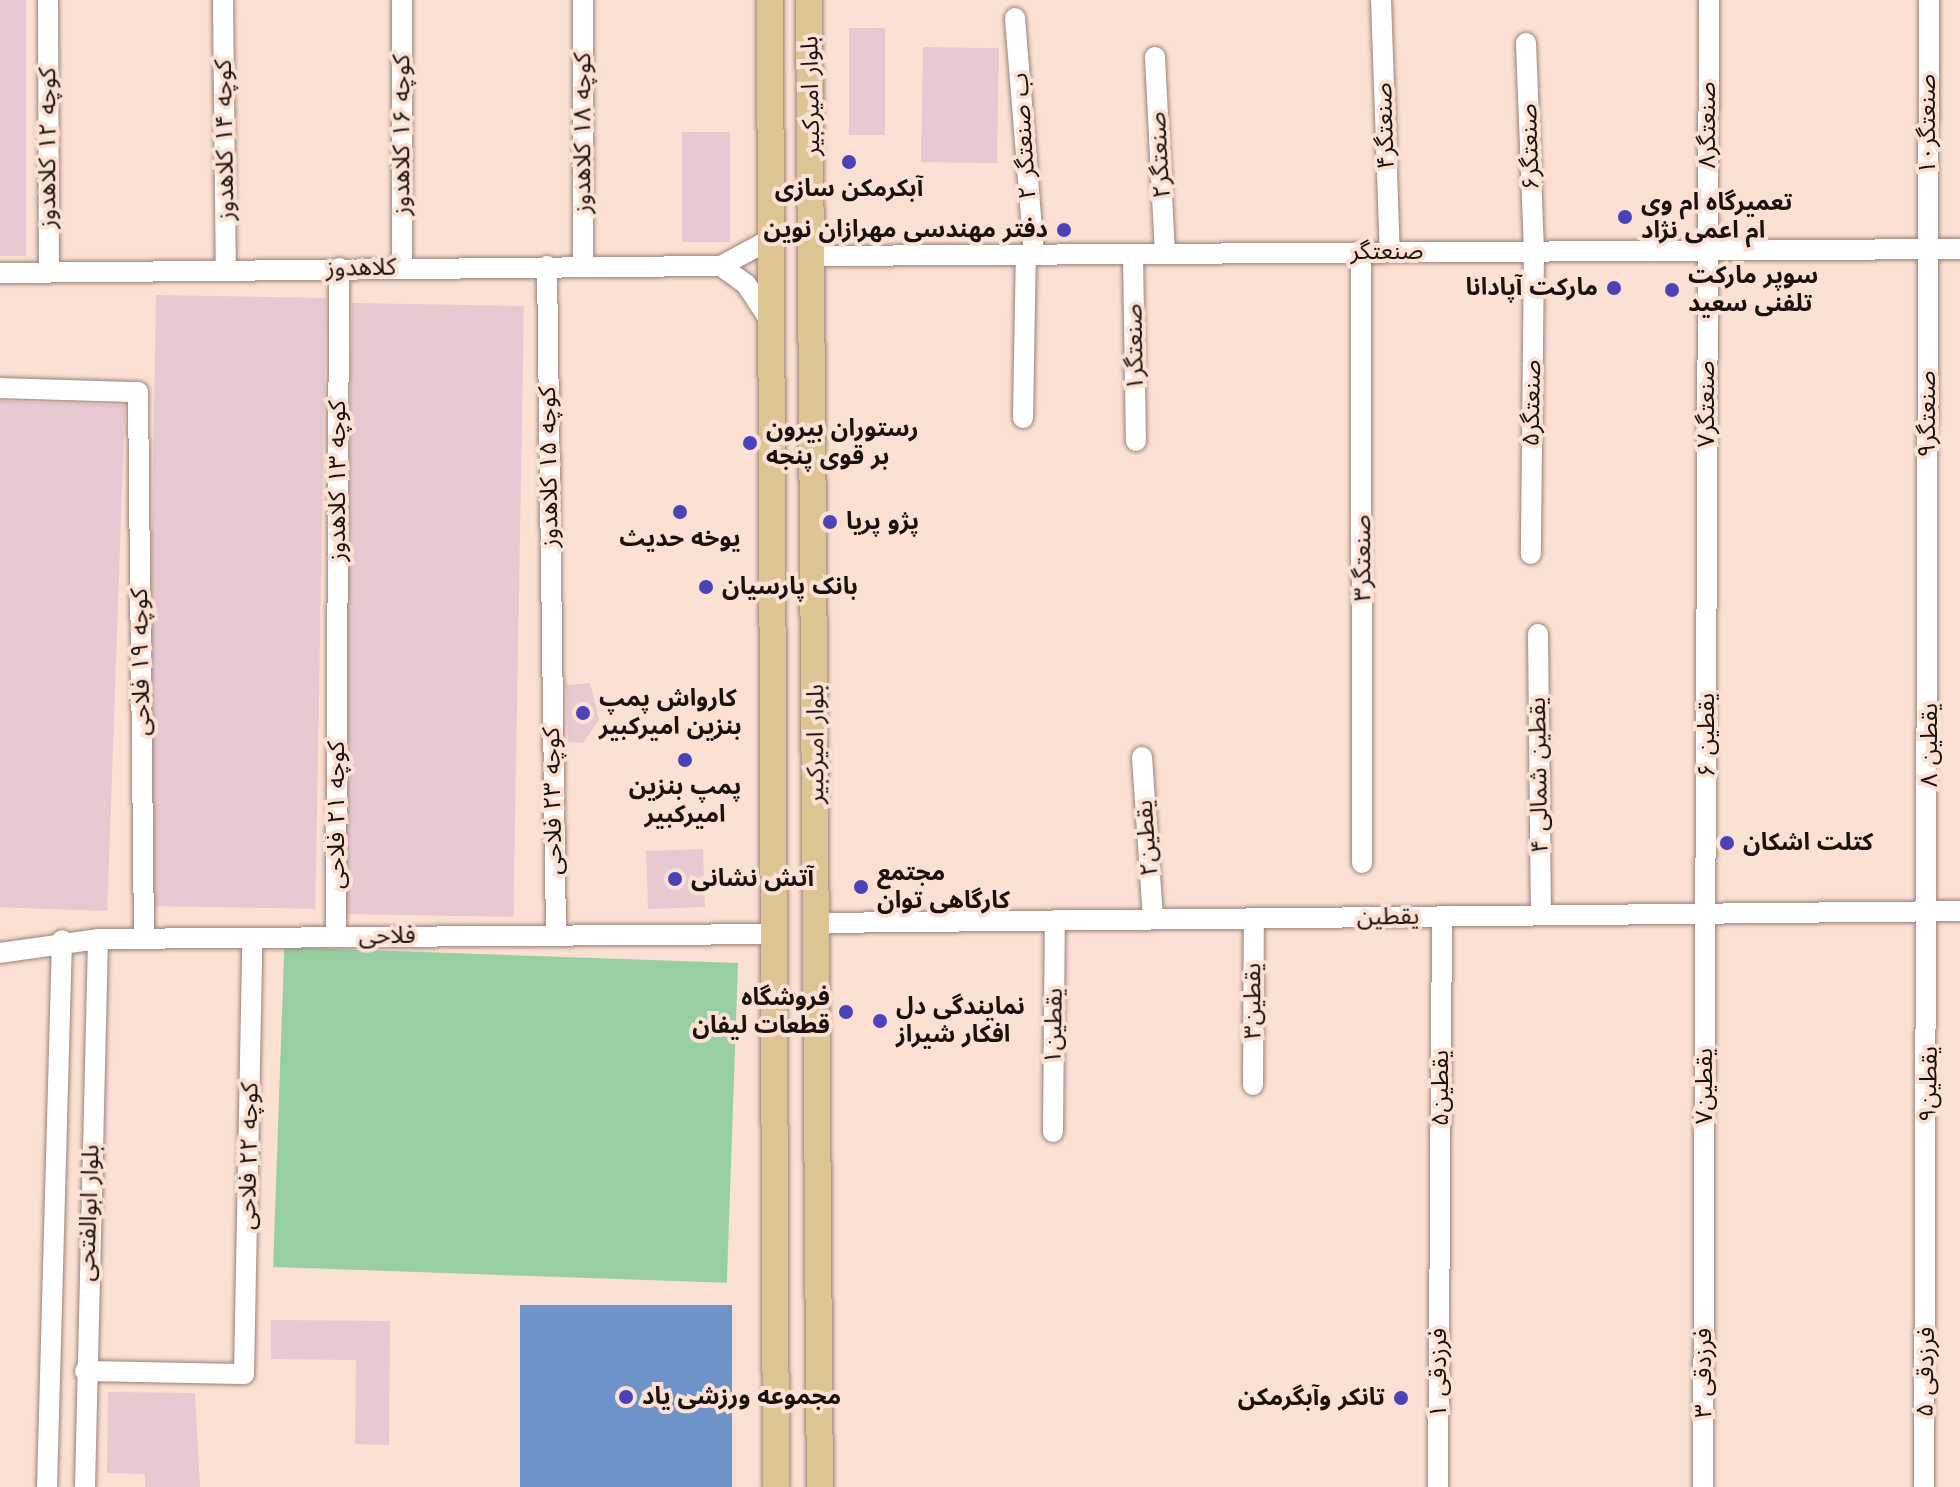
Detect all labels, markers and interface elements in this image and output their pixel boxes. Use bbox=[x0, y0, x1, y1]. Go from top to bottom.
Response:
street label: بلوار امیرکبیر bbox=[796, 36, 826, 156]
street label: کوچه ۱۸ کلاهدوز bbox=[569, 52, 597, 214]
street label: کوچه ۱۶ کلاهدوز bbox=[388, 54, 416, 216]
street label: کوچه ۱۴ کلاهدوز bbox=[209, 59, 241, 221]
street label: کوچه ۱۲ کلاهدوز bbox=[34, 67, 62, 229]
street label: ۲ ب صنعتگر bbox=[1005, 72, 1043, 200]
street label: صنعتگر۱۰ bbox=[1914, 74, 1942, 174]
street label: صنعتگر۴ bbox=[1369, 82, 1401, 170]
street label: صنعتگر۸ bbox=[1694, 82, 1722, 168]
street label: صنعتگر۶ bbox=[1514, 103, 1546, 191]
street label: صنعتگر۲ bbox=[1143, 111, 1177, 199]
marker: آبکرمکن سازی bbox=[840, 153, 858, 171]
place label: آبکرمکن سازی bbox=[775, 175, 923, 203]
place label: تعمیرگاه ام وی ام اعمی نژاد bbox=[1641, 189, 1792, 245]
marker: تعمیرگاه ام وی ام اعمی نژاد bbox=[1616, 208, 1634, 226]
place label: دفتر مهندسی مهرازان نوین bbox=[764, 216, 1048, 244]
marker: دفتر مهندسی مهرازان نوین bbox=[1055, 221, 1073, 239]
street label: صنعتگر bbox=[1350, 238, 1424, 266]
street label: کلاهدوز bbox=[326, 253, 396, 283]
place label: سوپر مارکت تلفنی سعید bbox=[1688, 262, 1818, 318]
place label: مارکت آپادانا bbox=[1465, 274, 1598, 302]
marker: مارکت آپادانا bbox=[1605, 279, 1623, 297]
marker: سوپر مارکت تلفنی سعید bbox=[1663, 281, 1681, 299]
street label: صنعتگر۱ bbox=[1120, 303, 1150, 391]
street label: صنعتگر۵ bbox=[1517, 359, 1547, 447]
street label: صنعتگر۷ bbox=[1693, 361, 1721, 447]
street label: صنعتگر۹ bbox=[1914, 371, 1942, 457]
street label: کوچه ۱۵ کلاهدوز bbox=[533, 386, 565, 548]
street label: کوچه ۱۳ کلاهدوز bbox=[324, 400, 352, 562]
place label: رستوران بیرون بر قوی پنجه bbox=[766, 415, 919, 471]
marker: رستوران بیرون بر قوی پنجه bbox=[741, 434, 759, 452]
marker: یوخه حدیث bbox=[671, 503, 689, 521]
place label: پژو پریا bbox=[846, 508, 919, 536]
marker: پژو پریا bbox=[821, 513, 839, 531]
street label: صنعتگر۳ bbox=[1349, 515, 1377, 601]
place label: یوخه حدیث bbox=[619, 525, 741, 553]
place label: بانک پارسیان bbox=[722, 573, 858, 601]
marker: بانک پارسیان bbox=[697, 578, 715, 596]
street label: کوچه ۱۹ فلاحی bbox=[125, 588, 157, 736]
street label: بلوار امیرکبیر bbox=[802, 684, 830, 804]
place label: کارواش پمپ بنزین امیرکبیر bbox=[599, 685, 742, 741]
street label: یقطین ۶ bbox=[1693, 693, 1721, 777]
street label: یقطین شمالی ۴ bbox=[1523, 697, 1555, 853]
street label: یقطین ۸ bbox=[1916, 703, 1944, 787]
marker: کارواش پمپ بنزین امیرکبیر bbox=[574, 704, 592, 722]
street label: کوچه ۲۳ فلاحی bbox=[537, 727, 569, 875]
street label: کوچه ۲۱ فلاحی bbox=[323, 741, 351, 889]
marker: پمپ بنزین امیرکبیر bbox=[676, 751, 694, 769]
place label: پمپ بنزین امیرکبیر bbox=[629, 773, 741, 829]
street label: یقطین۲ bbox=[1130, 799, 1164, 877]
place label: کتلت اشکان bbox=[1743, 829, 1873, 857]
marker: کتلت اشکان bbox=[1718, 834, 1736, 852]
place label: مجتمع کارگاهی توان bbox=[877, 859, 1010, 915]
place label: آتش نشانی bbox=[691, 865, 814, 893]
marker: آتش نشانی bbox=[666, 870, 684, 888]
marker: مجتمع کارگاهی توان bbox=[852, 878, 870, 896]
street label: یقطین bbox=[1356, 902, 1420, 932]
street label: فلاحی bbox=[358, 921, 416, 951]
street label: یقطین۳ bbox=[1239, 963, 1267, 1039]
place label: فروشگاه قطعات لیفان bbox=[692, 984, 830, 1040]
street label: یقطین۱ bbox=[1039, 988, 1069, 1064]
place label: نمایندگی دل افکار شیراز bbox=[896, 993, 1025, 1049]
marker: فروشگاه قطعات لیفان bbox=[837, 1003, 855, 1021]
marker: نمایندگی دل افکار شیراز bbox=[871, 1012, 889, 1030]
street label: یقطین۹ bbox=[1914, 1046, 1944, 1122]
street label: یقطین۷ bbox=[1691, 1048, 1719, 1124]
street label: یقطین۵ bbox=[1427, 1050, 1455, 1126]
street label: کوچه ۲۲ فلاحی bbox=[233, 1082, 265, 1230]
street label: بلوار ابوالفتحی bbox=[72, 1144, 106, 1282]
street label: فرزدقی ۵ bbox=[1911, 1327, 1941, 1417]
street label: فرزدقی ۱ bbox=[1425, 1328, 1453, 1418]
street label: فرزدقی ۳ bbox=[1690, 1328, 1718, 1418]
place label: مجموعه ورزشی یاد bbox=[642, 1383, 841, 1411]
place label: تانکر وآبگرمکن bbox=[1238, 1384, 1385, 1412]
marker: مجموعه ورزشی یاد bbox=[617, 1388, 635, 1406]
marker: تانکر وآبگرمکن bbox=[1392, 1389, 1410, 1407]

